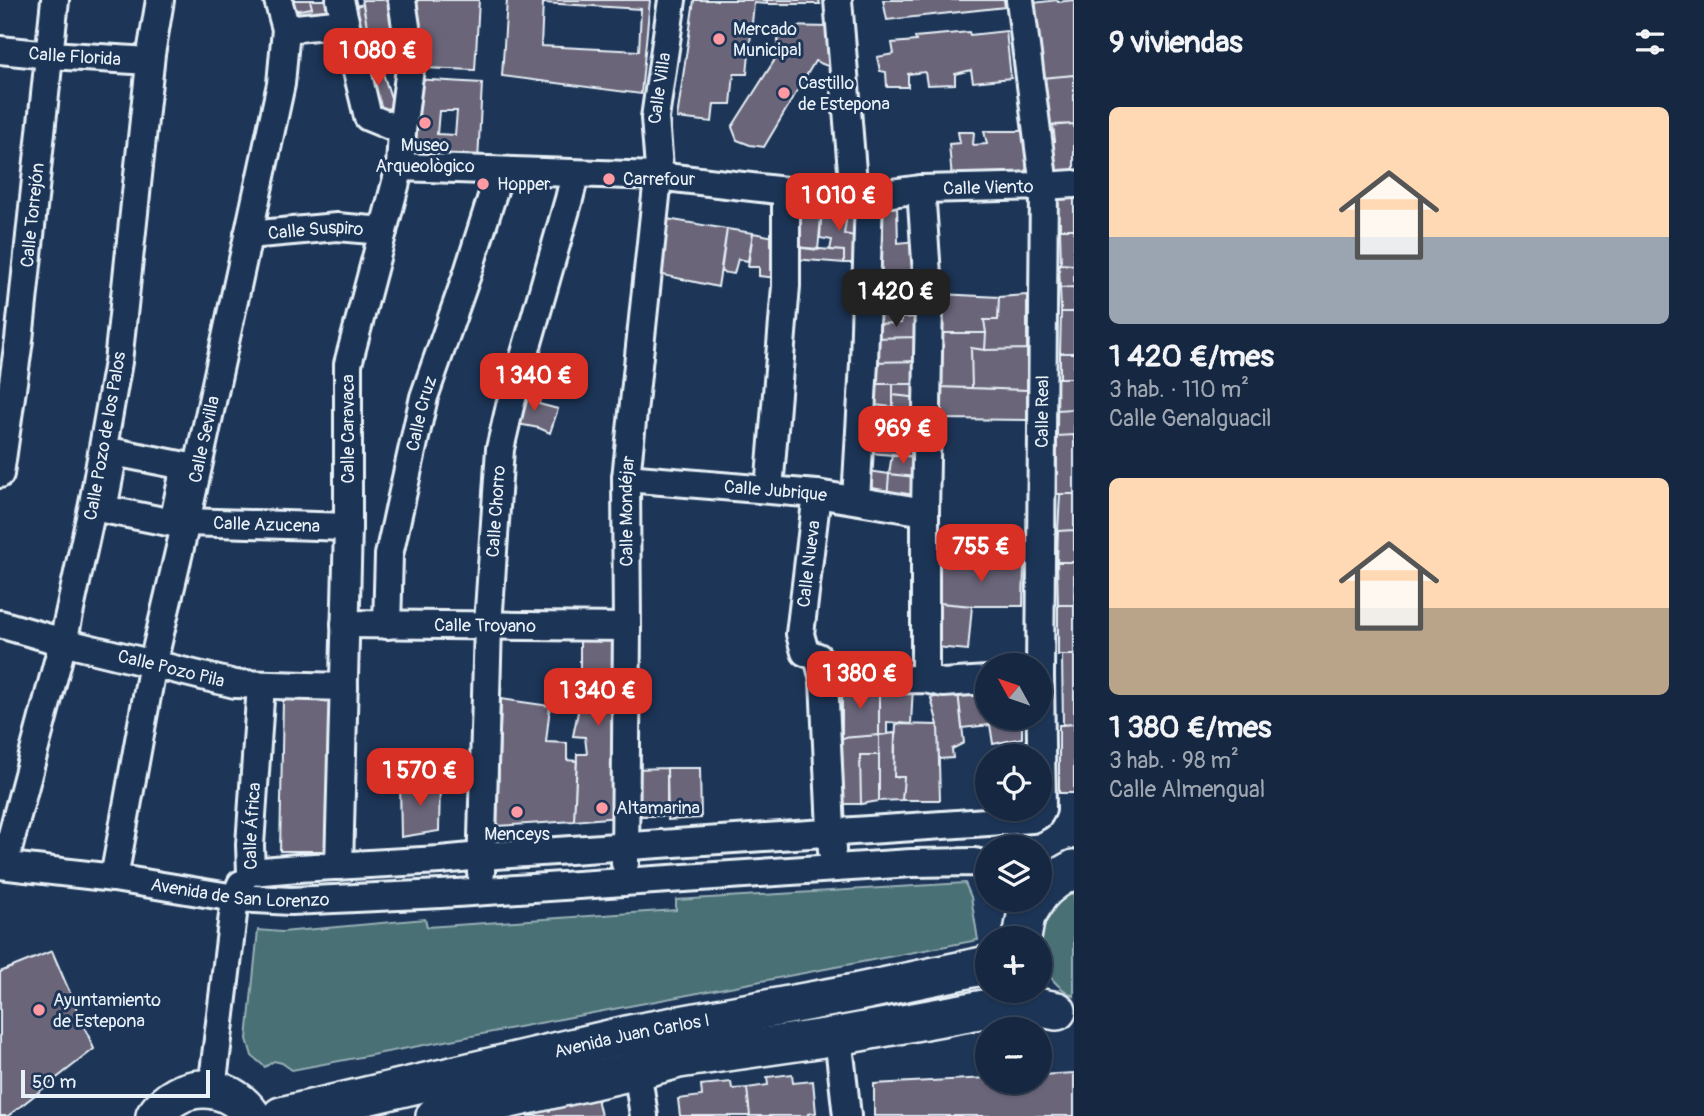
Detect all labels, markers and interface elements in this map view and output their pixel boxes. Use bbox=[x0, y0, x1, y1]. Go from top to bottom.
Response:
place label: Mercado Municipal bbox=[733, 18, 802, 62]
icon: filters bbox=[1631, 23, 1669, 61]
text: 9 viviendas bbox=[1109, 24, 1243, 61]
pin: 1 080 € bbox=[313, 28, 443, 88]
marker: Mercado Municipal bbox=[711, 31, 727, 47]
text: 1 080 € bbox=[339, 36, 417, 65]
street label: Calle Florida bbox=[27, 41, 122, 71]
street label: Calle Villa bbox=[643, 51, 676, 125]
place label: Castillo de Estepona bbox=[798, 72, 890, 116]
marker: Castillo de Estepona bbox=[776, 85, 792, 101]
marker: Museo Arqueològico bbox=[417, 115, 433, 131]
place label: Museo Arqueològico bbox=[375, 134, 475, 178]
icon: home bbox=[1326, 152, 1452, 278]
street label: Calle Torrejón bbox=[15, 161, 49, 269]
place label: Carrefour bbox=[623, 168, 696, 191]
marker: Carrefour bbox=[601, 171, 617, 187]
place label: Hopper bbox=[497, 173, 551, 196]
pin: 1 010 € bbox=[774, 174, 904, 233]
street label: Calle Viento bbox=[943, 175, 1034, 200]
marker: Hopper bbox=[475, 176, 491, 192]
text: 1 010 € bbox=[802, 181, 876, 210]
street label: Calle Suspiro bbox=[267, 215, 365, 245]
pin: 1 420 € bbox=[831, 270, 961, 329]
text: 1 420 € bbox=[858, 277, 934, 306]
text: 1 420 €/mes bbox=[1109, 338, 1274, 375]
street label: Calle Pozo de los Palos bbox=[78, 351, 131, 522]
pin: 1 340 € bbox=[469, 354, 599, 413]
text: 1 340 € bbox=[496, 361, 572, 390]
street label: Calle Cruz bbox=[401, 373, 442, 453]
street label: Calle Caravaca bbox=[337, 374, 360, 484]
street label: Calle Real bbox=[1030, 375, 1054, 448]
text: 3 hab. · 110 m² bbox=[1109, 375, 1249, 404]
street label: Calle Sevilla bbox=[183, 394, 225, 485]
text: Calle Genalguacil bbox=[1109, 404, 1272, 433]
pin: 969 € bbox=[854, 406, 952, 466]
text: 969 € bbox=[874, 414, 932, 443]
street label: Calle Mondéjar bbox=[614, 454, 640, 567]
street label: Calle Chorro bbox=[481, 464, 510, 558]
street label: Calle Jubrique bbox=[723, 475, 829, 507]
street label: Calle Azucena bbox=[213, 511, 321, 538]
street label: Calle Nueva bbox=[792, 519, 826, 609]
icon: home bbox=[1326, 523, 1452, 649]
pin: 755 € bbox=[932, 524, 1030, 584]
text: 755 € bbox=[952, 532, 1010, 561]
street label: Calle Troyano bbox=[434, 613, 536, 638]
street label: Calle Pozo Pila bbox=[115, 644, 227, 693]
pin: 1 380 € bbox=[795, 652, 925, 711]
north arrow bbox=[975, 653, 1052, 730]
map controls bbox=[975, 653, 1052, 1094]
text: 1 380 € bbox=[823, 659, 897, 688]
pin: 1 340 € bbox=[533, 668, 663, 728]
text: 1 340 € bbox=[560, 676, 636, 705]
text: 1 380 €/mes bbox=[1109, 709, 1272, 746]
button: locate bbox=[975, 744, 1052, 821]
text: 3 hab. · 98 m² bbox=[1109, 746, 1239, 775]
pin: 1 570 € bbox=[355, 748, 485, 808]
text: 1 570 € bbox=[383, 756, 457, 785]
text: Calle Almengual bbox=[1109, 775, 1265, 804]
street label: Calle África bbox=[238, 782, 266, 870]
place label: Altamarina bbox=[616, 797, 700, 820]
marker: Altamarina bbox=[594, 800, 610, 816]
marker: Menceys bbox=[509, 804, 525, 820]
place label: Menceys bbox=[484, 823, 550, 846]
button: layers bbox=[975, 835, 1052, 912]
street label: Avenida de San Lorenzo bbox=[149, 873, 330, 913]
button: + bbox=[975, 926, 1052, 1003]
place label: Ayuntamiento de Estepona bbox=[53, 989, 161, 1033]
marker: Ayuntamiento de Estepona bbox=[31, 1002, 47, 1018]
street label: Avenida Juan Carlos I bbox=[552, 1008, 711, 1063]
button: − bbox=[975, 1017, 1052, 1094]
scale bar bbox=[21, 1067, 210, 1099]
text: 50 m bbox=[32, 1070, 76, 1094]

